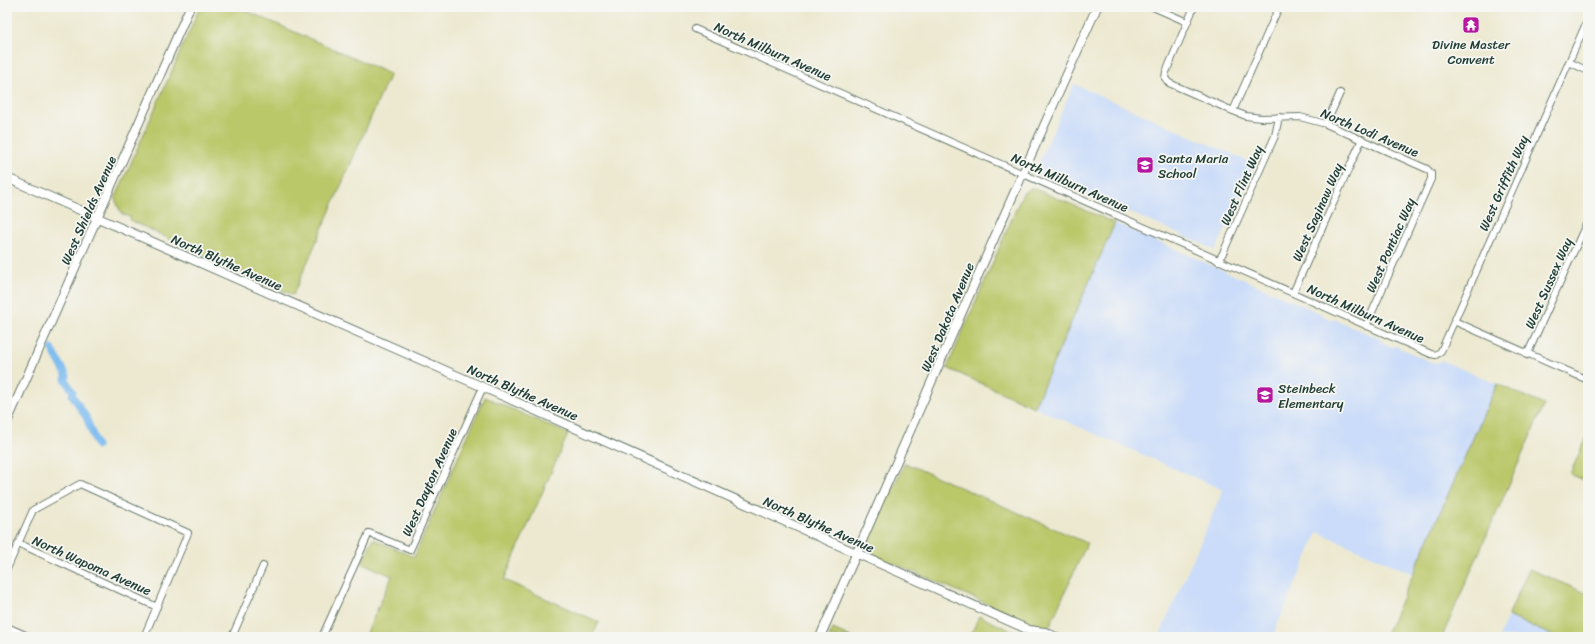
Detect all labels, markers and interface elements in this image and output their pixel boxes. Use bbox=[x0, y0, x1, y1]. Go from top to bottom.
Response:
street label: North Milburn Avenue bbox=[710, 15, 835, 88]
temple icon: Divine Master Convent bbox=[1461, 15, 1481, 35]
place label: Divine Master Convent bbox=[1432, 33, 1511, 71]
street label: North Lodi Avenue bbox=[1317, 101, 1423, 164]
street label: West Griffith Way bbox=[1472, 131, 1535, 235]
street label: West Flint Way bbox=[1214, 141, 1270, 229]
street label: North Milburn Avenue bbox=[1007, 146, 1132, 219]
place label: Santa Maria School bbox=[1158, 147, 1229, 185]
street label: West Shields Avenue bbox=[54, 152, 123, 268]
school or university icon: Santa Maria School bbox=[1135, 155, 1155, 175]
street label: West Saginaw Way bbox=[1285, 159, 1350, 265]
street label: West Pontiac Way bbox=[1359, 194, 1422, 296]
street label: North Blythe Avenue bbox=[167, 228, 286, 297]
street label: West Sussex Way bbox=[1518, 234, 1579, 333]
street label: West Dakota Avenue bbox=[914, 259, 981, 376]
street label: North Milburn Avenue bbox=[1303, 277, 1428, 350]
street label: North Blythe Avenue bbox=[463, 358, 582, 427]
place label: Steinbeck Elementary bbox=[1278, 377, 1344, 415]
school or university icon: Steinbeck Elementary bbox=[1255, 385, 1275, 405]
street label: West Dayton Avenue bbox=[395, 424, 464, 540]
street label: North Blythe Avenue bbox=[759, 490, 878, 559]
street label: North Wapoma Avenue bbox=[28, 529, 156, 602]

